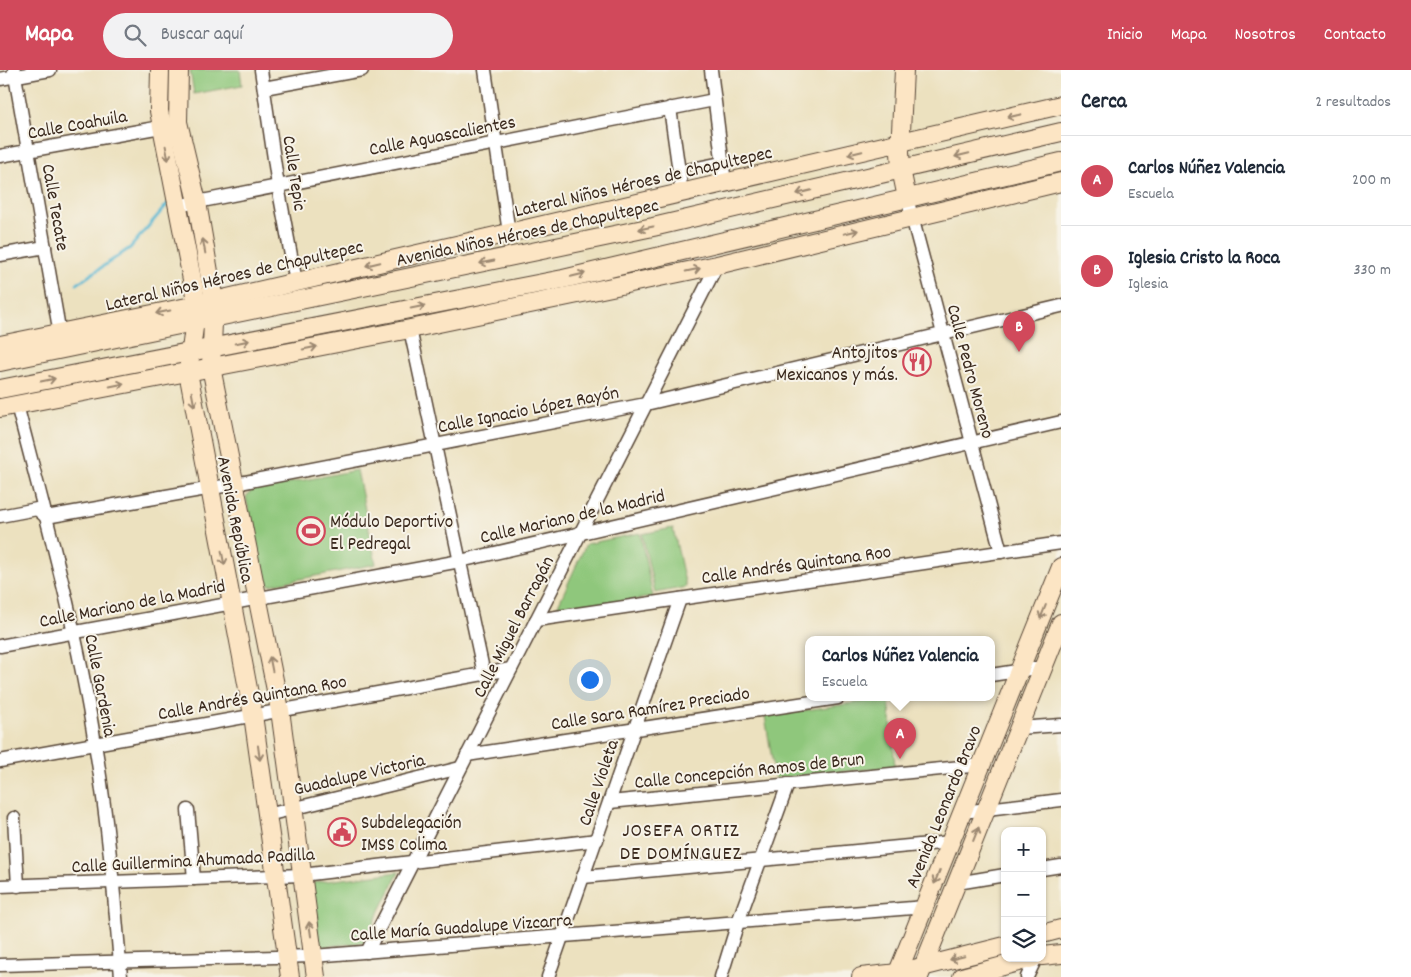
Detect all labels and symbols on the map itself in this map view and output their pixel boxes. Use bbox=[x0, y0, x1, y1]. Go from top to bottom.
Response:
street label: Calle Coahuila bbox=[26, 104, 131, 148]
street label: Calle Aguascalientes bbox=[367, 110, 518, 165]
one-way arrow bbox=[1006, 112, 1022, 121]
street label: Calle Tepic bbox=[273, 134, 312, 213]
street label: Lateral Niños Héroes de Chapultepec bbox=[512, 141, 775, 226]
one-way arrow bbox=[162, 144, 172, 160]
one-way arrow bbox=[848, 149, 864, 158]
one-way arrow bbox=[955, 151, 971, 160]
street label: Calle Tecate bbox=[33, 162, 74, 253]
one-way arrow bbox=[797, 188, 813, 197]
street label: Avenida Niños Héroes de Chapultepec bbox=[394, 193, 662, 275]
one-way arrow bbox=[638, 224, 654, 234]
one-way arrow bbox=[842, 227, 858, 236]
street label: Lateral Niños Héroes de Chapultepec bbox=[103, 235, 366, 320]
one-way arrow bbox=[199, 238, 209, 254]
one-way arrow bbox=[479, 258, 495, 267]
one-way arrow bbox=[365, 260, 381, 269]
one-way arrow bbox=[684, 265, 700, 274]
one-way arrow bbox=[569, 270, 585, 279]
one-way arrow bbox=[410, 302, 426, 312]
street label: Calle Pedro Moreno bbox=[938, 302, 1000, 442]
one-way arrow bbox=[156, 308, 172, 317]
pin: B bbox=[1003, 311, 1035, 352]
one-way arrow bbox=[233, 337, 249, 347]
place label: Antojitos Mexicanos y más. bbox=[776, 341, 898, 390]
one-way arrow bbox=[302, 342, 318, 352]
restaurant icon: Antojitos Mexicanos y más. bbox=[902, 347, 932, 377]
one-way arrow bbox=[39, 375, 55, 384]
one-way arrow bbox=[108, 380, 124, 390]
street label: Calle Ignacio López Rayón bbox=[436, 381, 621, 442]
one-way arrow bbox=[188, 390, 198, 406]
street label: Avenida República bbox=[208, 454, 259, 586]
street label: Calle Mariano de la Madrid bbox=[478, 484, 668, 553]
place label: Módulo Deportivo El Pedregal bbox=[330, 510, 453, 559]
sports icon: Módulo Deportivo El Pedregal bbox=[296, 516, 326, 546]
street label: Calle Andrés Quintana Roo bbox=[700, 540, 893, 593]
one-way arrow bbox=[219, 550, 229, 566]
street label: Calle Miguel Barragán bbox=[468, 552, 563, 703]
street label: Calle Mariano de la Madrid bbox=[37, 574, 228, 637]
one-way arrow bbox=[1037, 604, 1047, 619]
street label: Calle Gardenia bbox=[75, 632, 122, 740]
one-way arrow bbox=[265, 657, 275, 673]
your location bbox=[577, 667, 603, 693]
street label: Calle Andrés Quintana Roo bbox=[156, 670, 349, 729]
street label: Calle Sara Ramírez Preciado bbox=[549, 681, 752, 739]
pin: A bbox=[884, 718, 916, 759]
street label: Avenida Leonardo Bravo bbox=[899, 721, 985, 891]
street label: Calle Violeta bbox=[573, 735, 628, 830]
one-way arrow bbox=[254, 744, 264, 760]
street label: Calle Concepción Ramos de Brun bbox=[633, 747, 866, 798]
street label: Guadalupe Victoria bbox=[292, 748, 429, 805]
place label: Subdelegación IMSS Colima bbox=[361, 811, 462, 860]
public building icon: Subdelegación IMSS Colima bbox=[327, 817, 357, 847]
district label: JOSEFA ORTIZ DE DOMÍNGUEZ bbox=[620, 818, 742, 869]
one-way arrow bbox=[972, 827, 982, 842]
street label: Calle Guillermina Ahumada Padilla bbox=[71, 843, 317, 882]
one-way arrow bbox=[931, 869, 941, 884]
street label: Calle María Guadalupe Vizcarra bbox=[350, 908, 574, 951]
one-way arrow bbox=[305, 921, 315, 937]
one-way arrow bbox=[950, 954, 966, 963]

